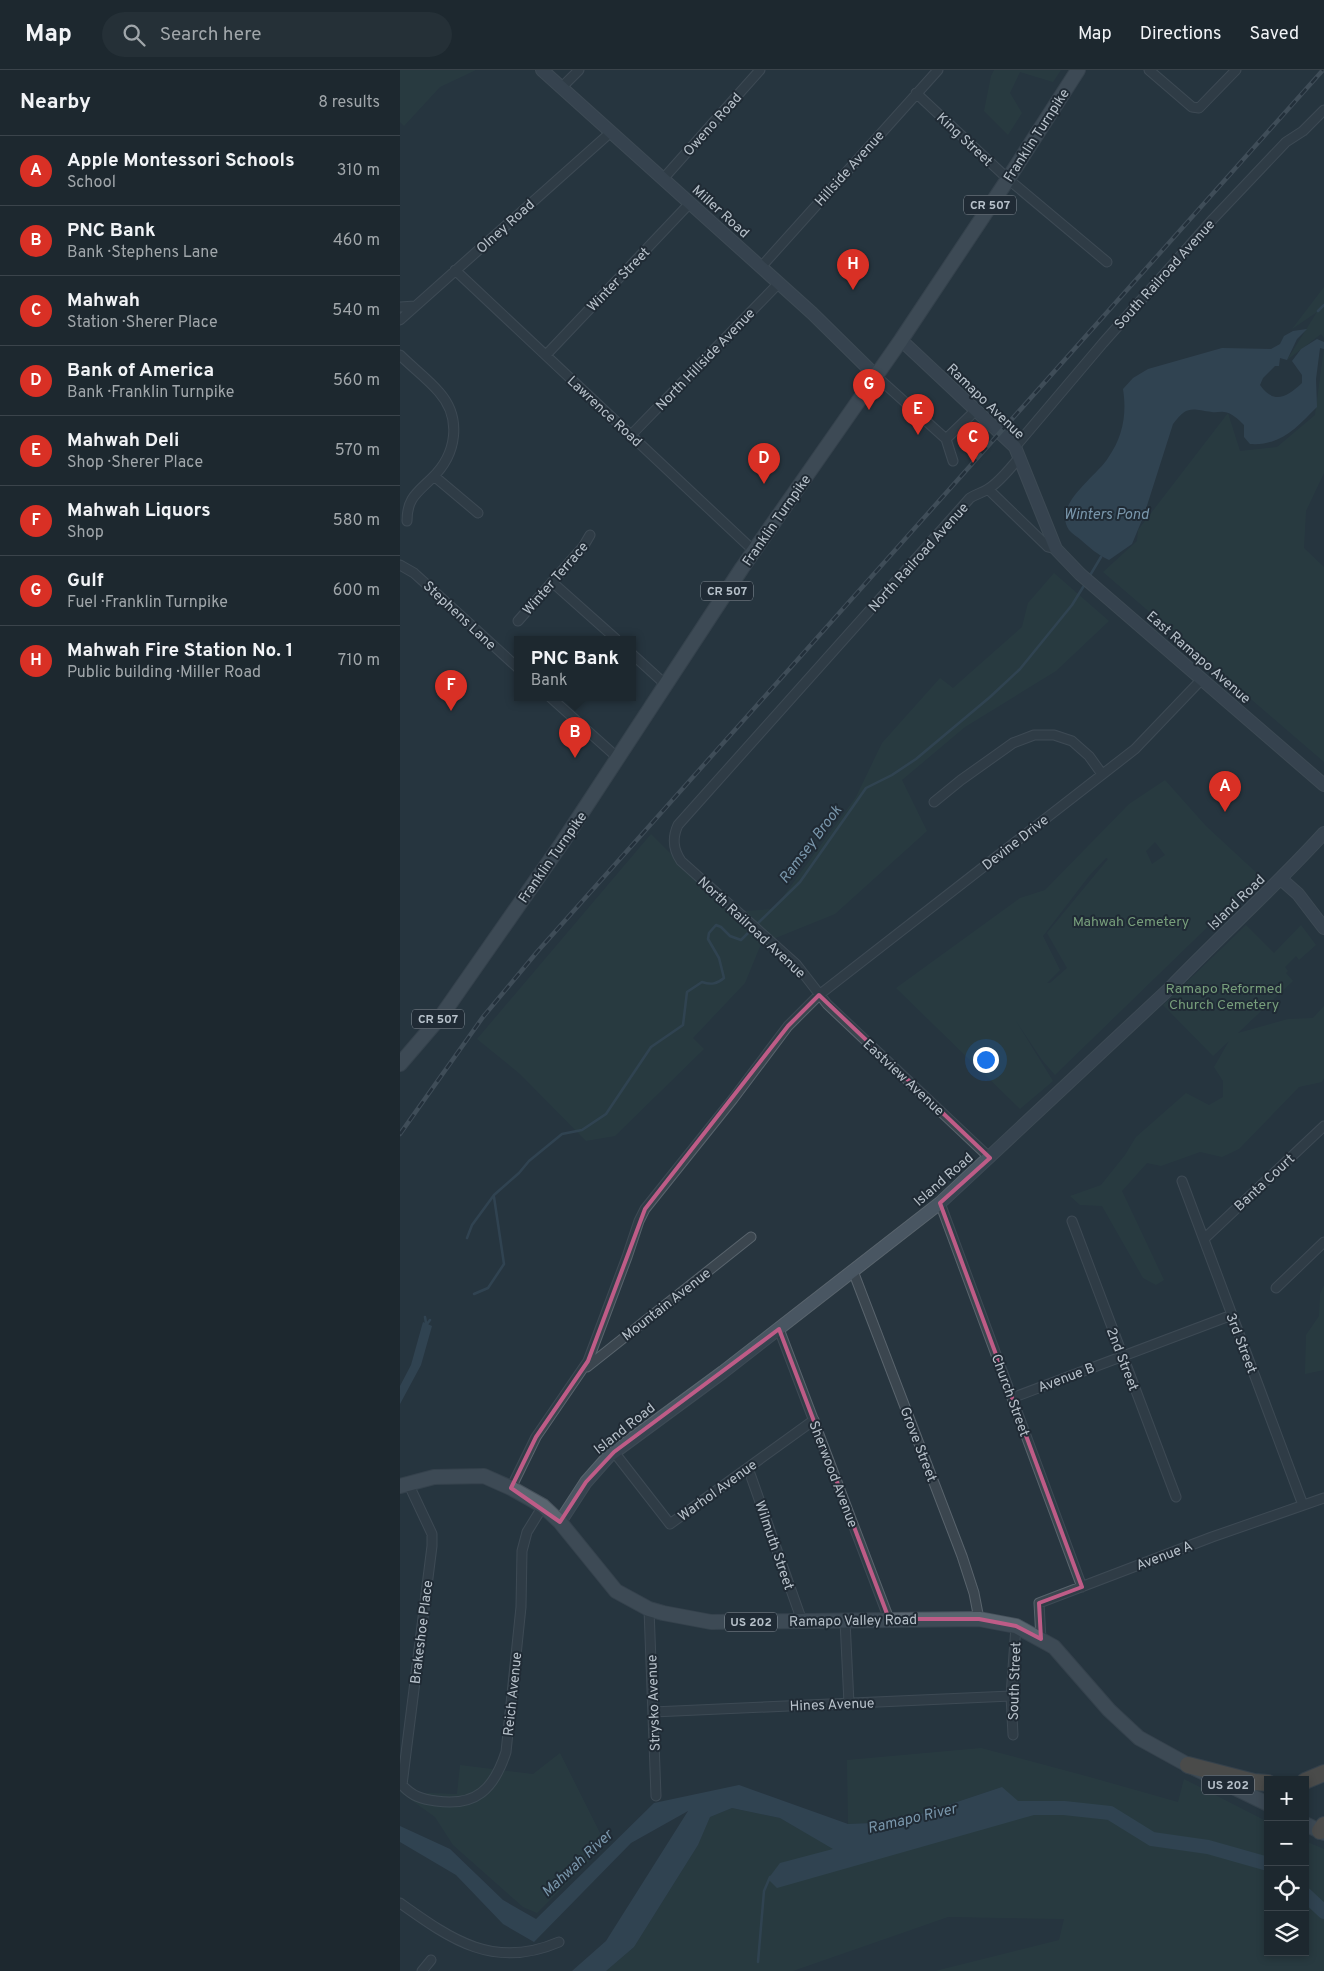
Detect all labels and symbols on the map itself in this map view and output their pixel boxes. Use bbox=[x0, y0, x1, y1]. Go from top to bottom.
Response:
street label: Franklin Turnpike bbox=[1001, 86, 1074, 186]
street label: Oweno Road bbox=[680, 90, 746, 160]
street label: King Street bbox=[932, 110, 996, 170]
street label: Hillside Avenue bbox=[812, 128, 888, 210]
street label: Miller Road bbox=[688, 182, 752, 242]
road number: CR 507 bbox=[964, 196, 1016, 214]
street label: Olney Road bbox=[473, 197, 539, 258]
street label: South Railroad Avenue bbox=[1111, 217, 1219, 333]
street label: Winter Street bbox=[584, 244, 654, 316]
pin: H bbox=[837, 249, 869, 290]
street label: North Hillside Avenue bbox=[653, 305, 759, 415]
street label: Ramapo Avenue bbox=[942, 361, 1027, 444]
pin: G bbox=[853, 369, 885, 410]
street label: Lawrence Road bbox=[563, 373, 645, 451]
pin: E bbox=[902, 394, 934, 435]
pin: C bbox=[957, 422, 989, 463]
pin: D bbox=[748, 443, 780, 484]
street label: Franklin Turnpike bbox=[739, 472, 815, 570]
street label: North Railroad Avenue bbox=[866, 500, 973, 616]
water label: Winters Pond bbox=[1063, 506, 1149, 525]
street label: Winter Terrace bbox=[520, 539, 593, 619]
street label: Stephens Lane bbox=[419, 578, 499, 654]
road number: CR 507 bbox=[701, 582, 753, 600]
street label: East Ramapo Avenue bbox=[1142, 608, 1254, 708]
pin: F bbox=[435, 670, 467, 711]
pin: B bbox=[559, 717, 591, 758]
pin: A bbox=[1209, 771, 1241, 812]
water label: Ramsey Brook bbox=[776, 802, 847, 888]
street label: Franklin Turnpike bbox=[515, 809, 591, 907]
street label: Devine Drive bbox=[979, 812, 1052, 874]
street label: Island Road bbox=[1205, 872, 1269, 935]
street label: North Railroad Avenue bbox=[693, 874, 808, 983]
park label: Mahwah Cemetery bbox=[1073, 914, 1189, 931]
park label: Ramapo Reformed Church Cemetery bbox=[1166, 981, 1282, 1014]
road number: CR 507 bbox=[412, 1010, 464, 1029]
street label: Eastview Avenue bbox=[859, 1036, 947, 1120]
your location bbox=[973, 1047, 999, 1073]
street label: Island Road bbox=[911, 1150, 977, 1211]
street label: Banta Court bbox=[1231, 1151, 1299, 1215]
street label: Mountain Avenue bbox=[619, 1265, 715, 1345]
street label: 3rd Street bbox=[1221, 1311, 1260, 1376]
street label: 2nd Street bbox=[1102, 1326, 1141, 1394]
street label: Church Street bbox=[987, 1352, 1032, 1439]
street label: Avenue B bbox=[1036, 1360, 1097, 1397]
street label: Island Road bbox=[591, 1400, 659, 1458]
street label: Grove Street bbox=[896, 1405, 940, 1484]
street label: Sherwood Avenue bbox=[804, 1419, 861, 1530]
street label: Warhol Avenue bbox=[675, 1457, 761, 1526]
street label: Wilmuth Street bbox=[750, 1499, 797, 1592]
street label: Avenue A bbox=[1134, 1538, 1195, 1575]
street label: Brakeshoe Place bbox=[408, 1579, 437, 1685]
road number: US 202 bbox=[725, 1612, 777, 1631]
street label: Ramapo Valley Road bbox=[789, 1612, 917, 1631]
street label: South Street bbox=[1006, 1641, 1025, 1721]
street label: Reich Avenue bbox=[501, 1651, 526, 1737]
street label: Strysko Avenue bbox=[644, 1654, 665, 1752]
street label: Hines Avenue bbox=[789, 1696, 875, 1715]
road number: US 202 bbox=[1202, 1776, 1254, 1794]
water label: Ramapo River bbox=[866, 1800, 960, 1839]
water label: Mahwah River bbox=[539, 1825, 618, 1902]

